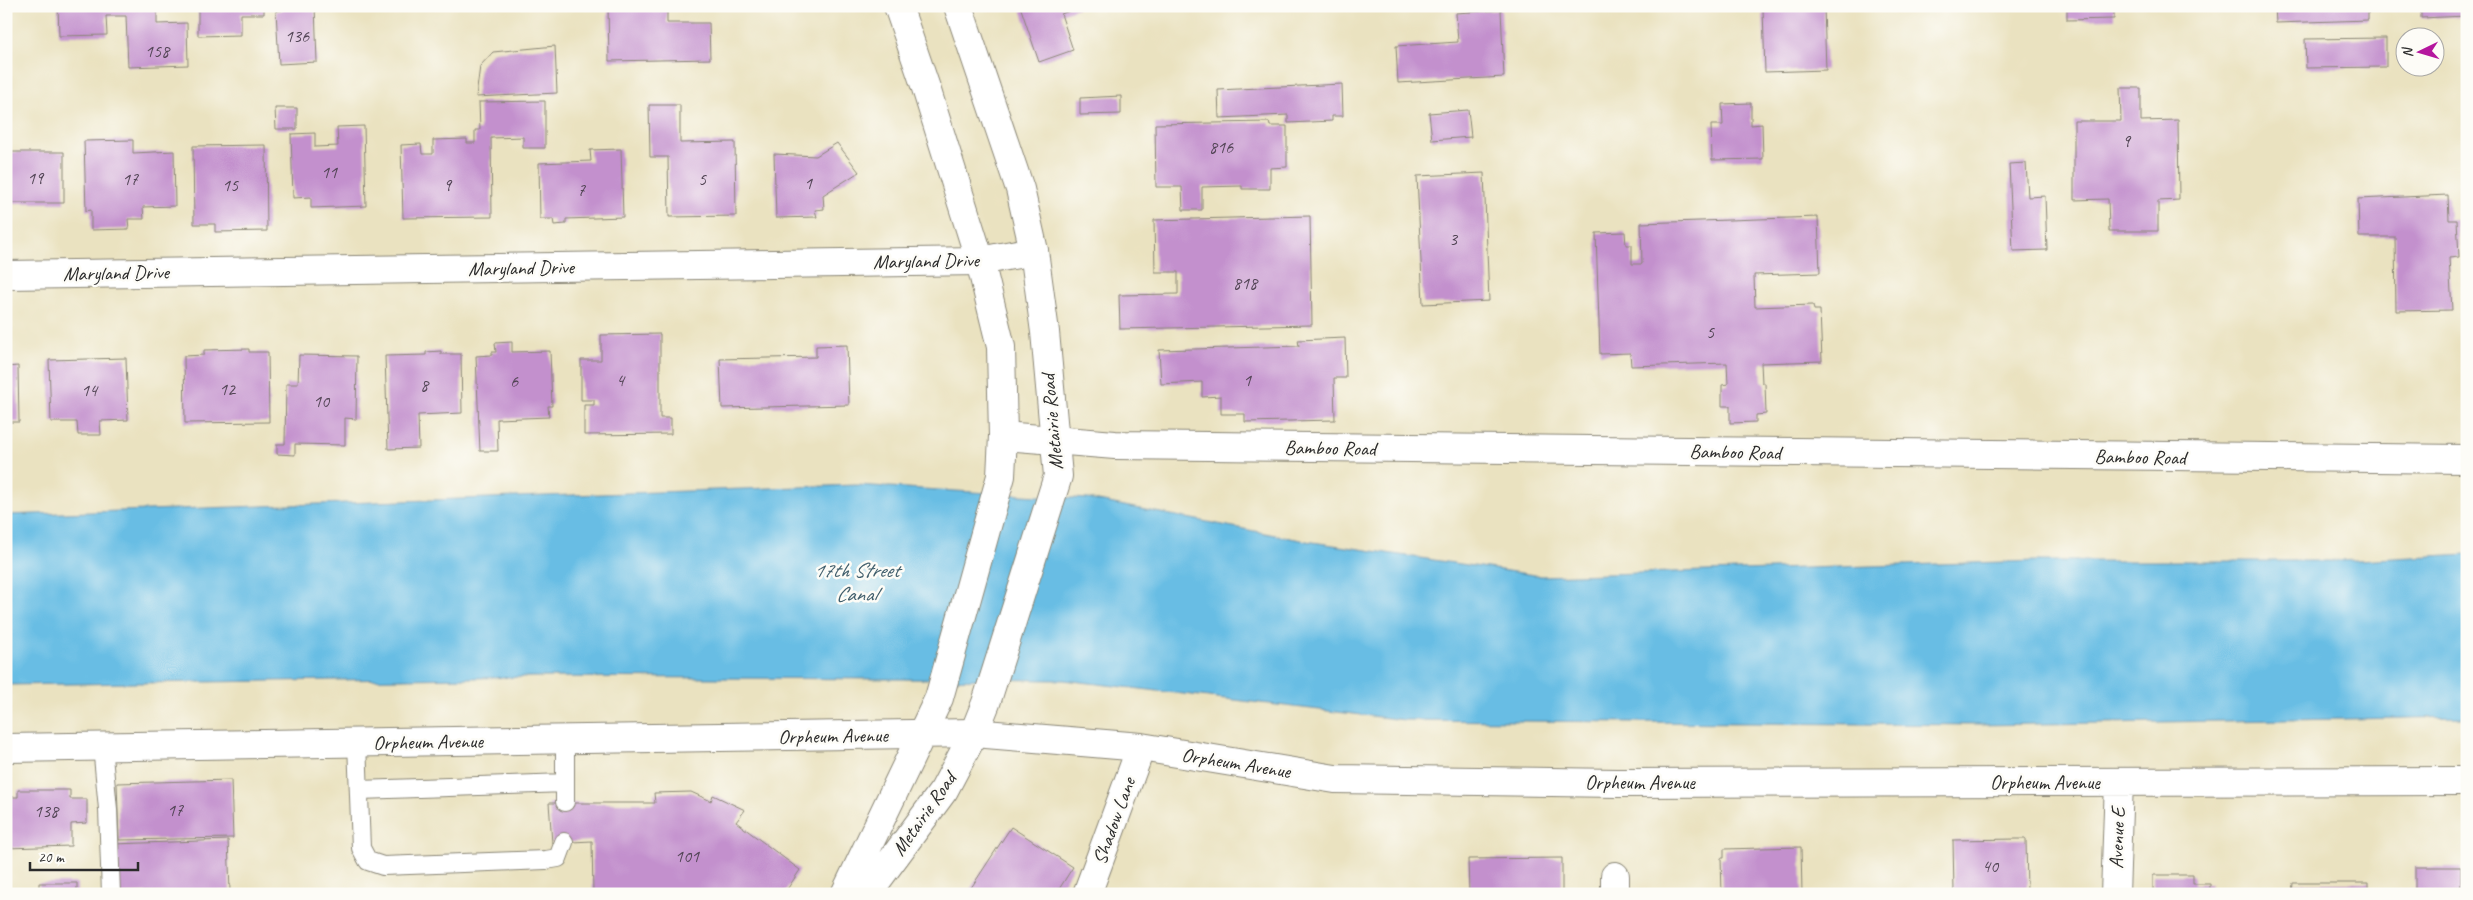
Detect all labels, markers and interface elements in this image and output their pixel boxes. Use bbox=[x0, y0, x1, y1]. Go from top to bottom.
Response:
house number: 136 bbox=[285, 25, 310, 47]
north arrow bbox=[2396, 28, 2446, 78]
house number: 158 bbox=[145, 40, 171, 62]
text: N bbox=[2398, 46, 2416, 58]
house number: 9 bbox=[2122, 130, 2132, 152]
house number: 816 bbox=[1209, 136, 1234, 158]
house number: 11 bbox=[321, 161, 338, 183]
house number: 19 bbox=[27, 167, 45, 189]
house number: 17 bbox=[122, 168, 139, 190]
house number: 5 bbox=[698, 168, 707, 190]
house number: 1 bbox=[804, 172, 813, 194]
house number: 15 bbox=[222, 174, 239, 196]
house number: 9 bbox=[443, 174, 453, 196]
house number: 7 bbox=[577, 179, 586, 201]
house number: 3 bbox=[1449, 228, 1459, 250]
street label: Maryland Drive bbox=[873, 248, 981, 274]
street label: Maryland Drive bbox=[468, 255, 576, 281]
street label: Maryland Drive bbox=[63, 260, 171, 286]
house number: 818 bbox=[1233, 272, 1259, 294]
house number: 5 bbox=[1706, 321, 1715, 343]
house number: 4 bbox=[616, 369, 626, 391]
house number: 1 bbox=[1243, 369, 1252, 391]
house number: 6 bbox=[510, 370, 519, 392]
street label: Metairie Road bbox=[1035, 370, 1069, 471]
house number: 8 bbox=[420, 374, 430, 396]
house number: 12 bbox=[219, 378, 237, 400]
house number: 14 bbox=[81, 379, 99, 401]
house number: 10 bbox=[313, 390, 331, 412]
street label: Bamboo Road bbox=[1284, 435, 1379, 461]
street label: Bamboo Road bbox=[1689, 439, 1784, 465]
street label: Bamboo Road bbox=[2094, 444, 2189, 470]
water label: 17th Street Canal bbox=[813, 557, 903, 607]
street label: Orpheum Avenue bbox=[778, 723, 890, 749]
street label: Orpheum Avenue bbox=[373, 729, 485, 755]
street label: Orpheum Avenue bbox=[1180, 742, 1294, 784]
street label: Metairie Road bbox=[886, 765, 964, 860]
street label: Orpheum Avenue bbox=[1585, 770, 1696, 795]
street label: Orpheum Avenue bbox=[1990, 770, 2101, 795]
street label: Shadow Lane bbox=[1087, 773, 1142, 868]
house number: 17 bbox=[167, 799, 184, 821]
house number: 138 bbox=[34, 800, 60, 822]
street label: Avenue E bbox=[2103, 804, 2131, 869]
scale bar bbox=[30, 840, 138, 872]
house number: 101 bbox=[675, 845, 700, 867]
text: 20 m bbox=[38, 848, 65, 867]
house number: 40 bbox=[1982, 855, 2000, 877]

